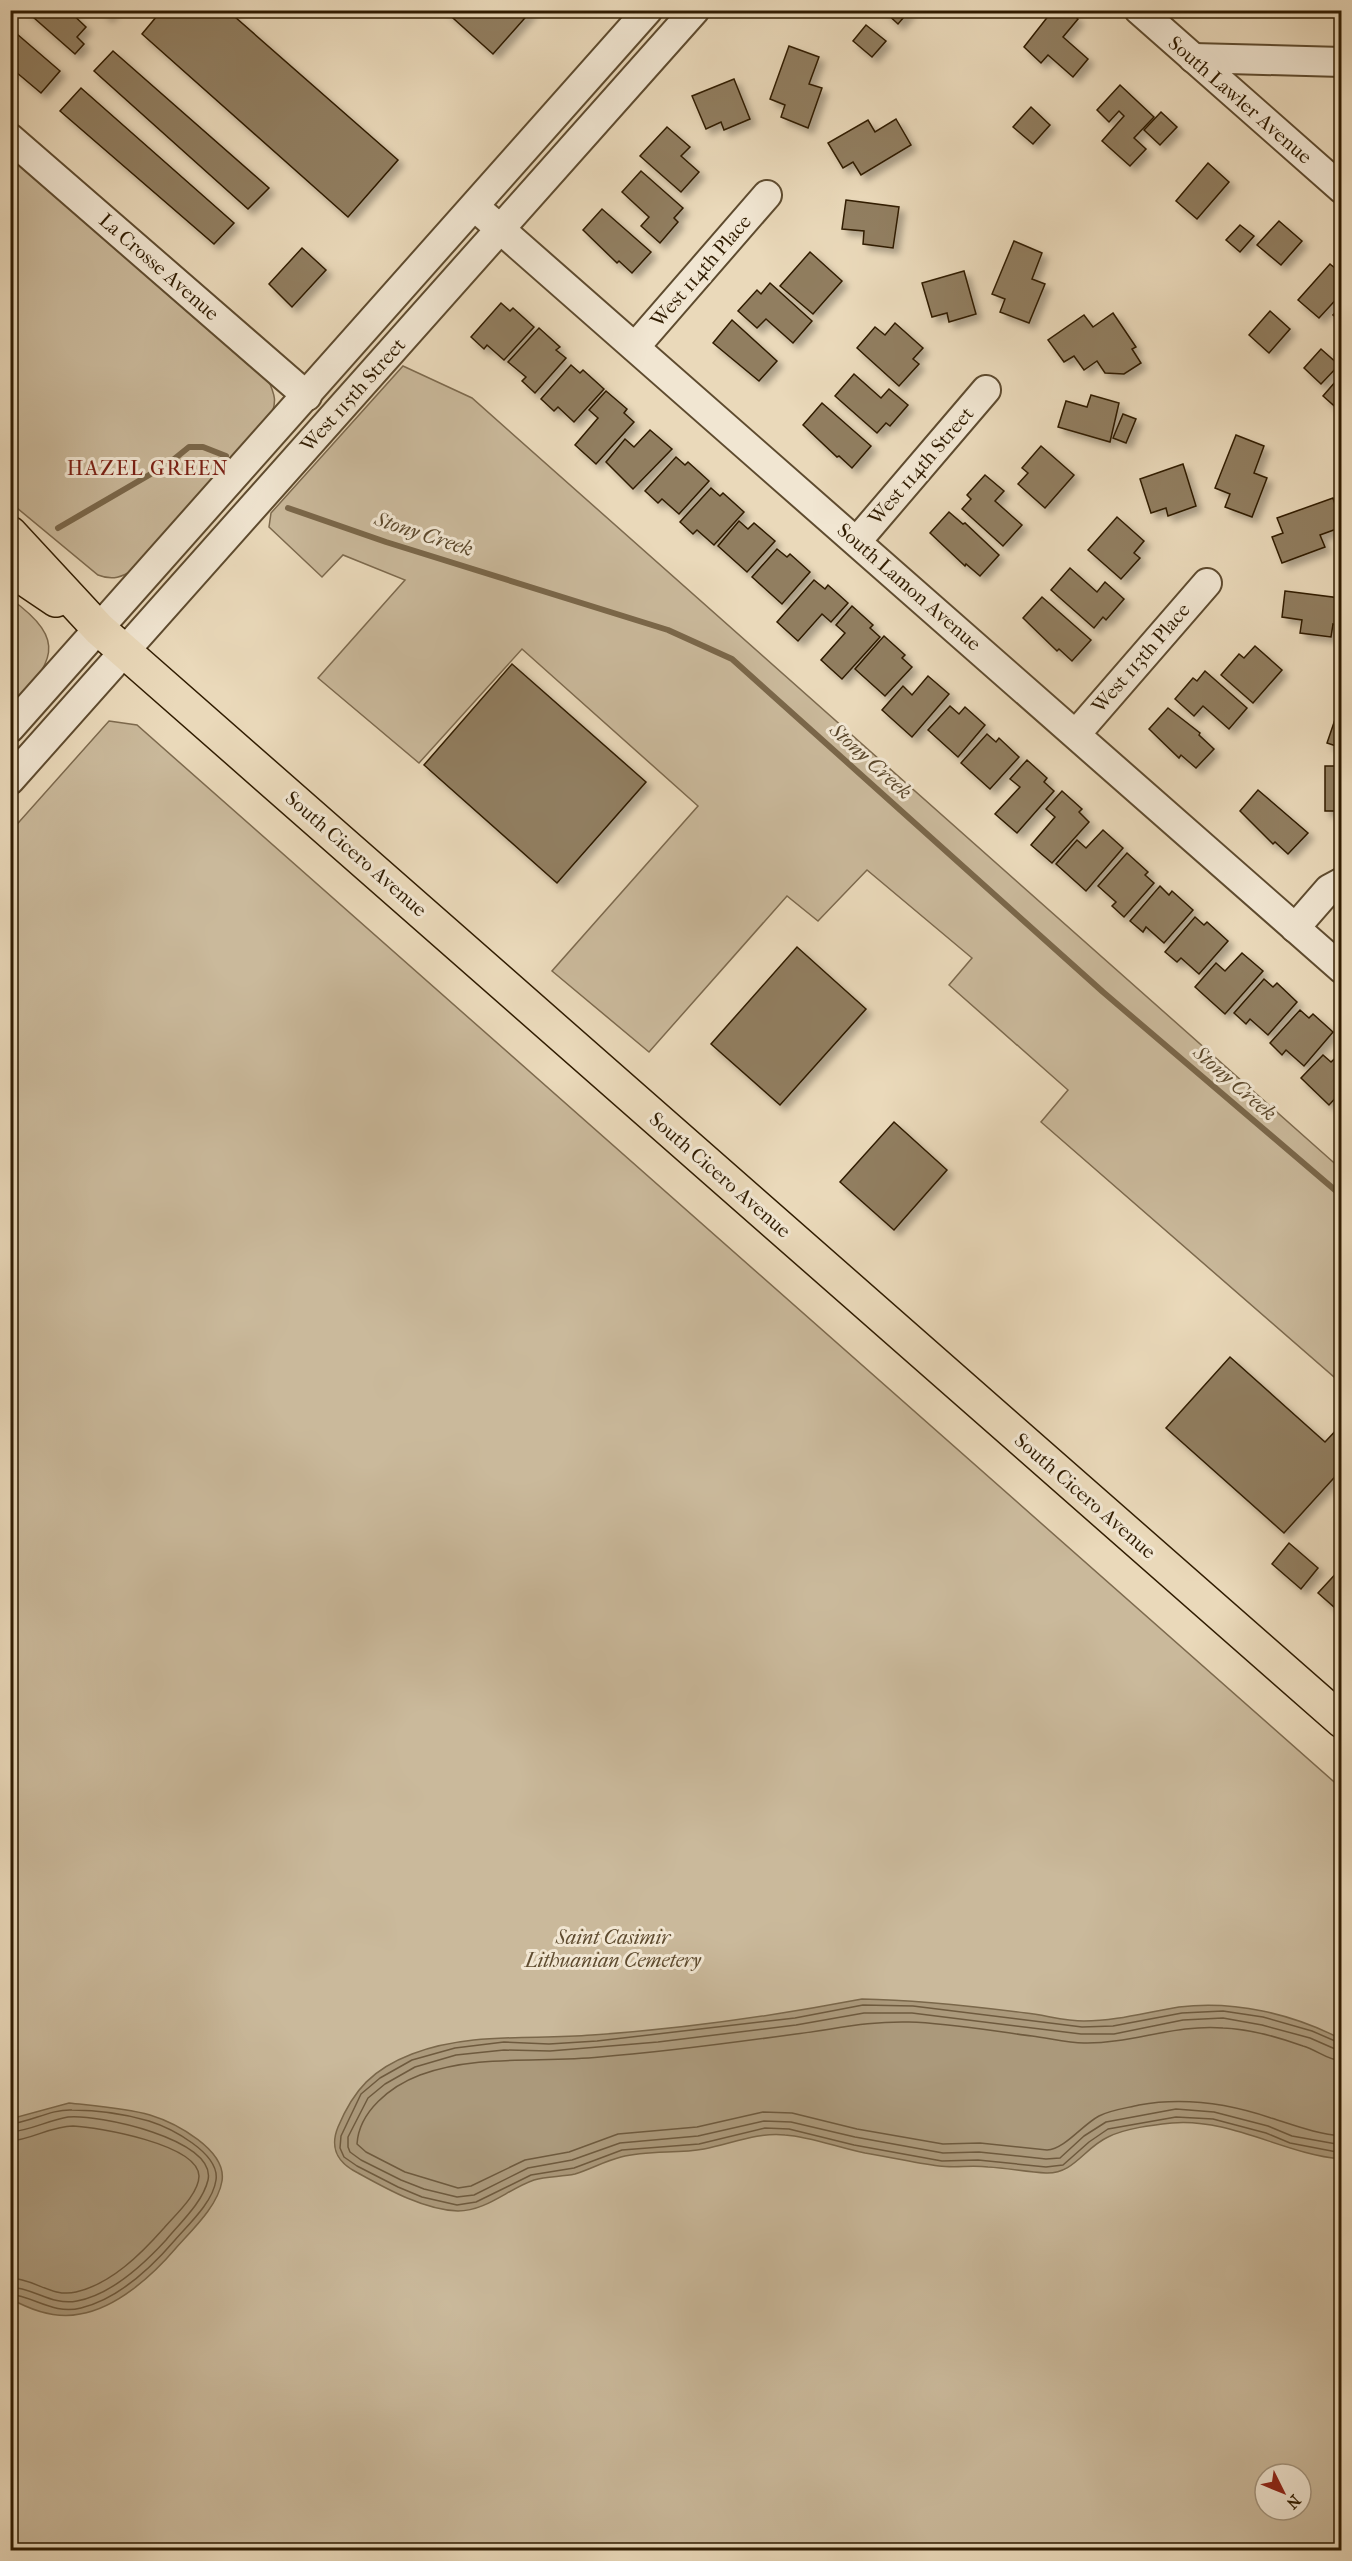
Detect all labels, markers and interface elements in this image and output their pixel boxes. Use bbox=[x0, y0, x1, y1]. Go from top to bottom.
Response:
street label: South Lawler Avenue bbox=[1164, 31, 1317, 169]
street label: La Crosse Avenue bbox=[94, 209, 224, 325]
street label: West 114th Place bbox=[645, 210, 756, 333]
street label: West 115th Street bbox=[295, 333, 410, 457]
street label: West 114th Street bbox=[863, 402, 978, 530]
district label: HAZEL GREEN bbox=[67, 456, 229, 480]
water label: Stony Creek bbox=[371, 506, 476, 561]
street label: South Lamon Avenue bbox=[833, 518, 986, 656]
street label: West 113th Place bbox=[1086, 598, 1195, 718]
water label: Stony Creek bbox=[824, 717, 917, 804]
street label: South Cicero Avenue bbox=[281, 786, 431, 922]
water label: Stony Creek bbox=[1188, 1040, 1281, 1126]
street label: South Cicero Avenue bbox=[645, 1107, 795, 1243]
street label: South Cicero Avenue bbox=[1010, 1428, 1160, 1564]
park label: Saint Casimir Lithuanian Cemetery bbox=[523, 1926, 702, 1972]
north arrow bbox=[1253, 2462, 1313, 2522]
text: N bbox=[1282, 2491, 1305, 2513]

